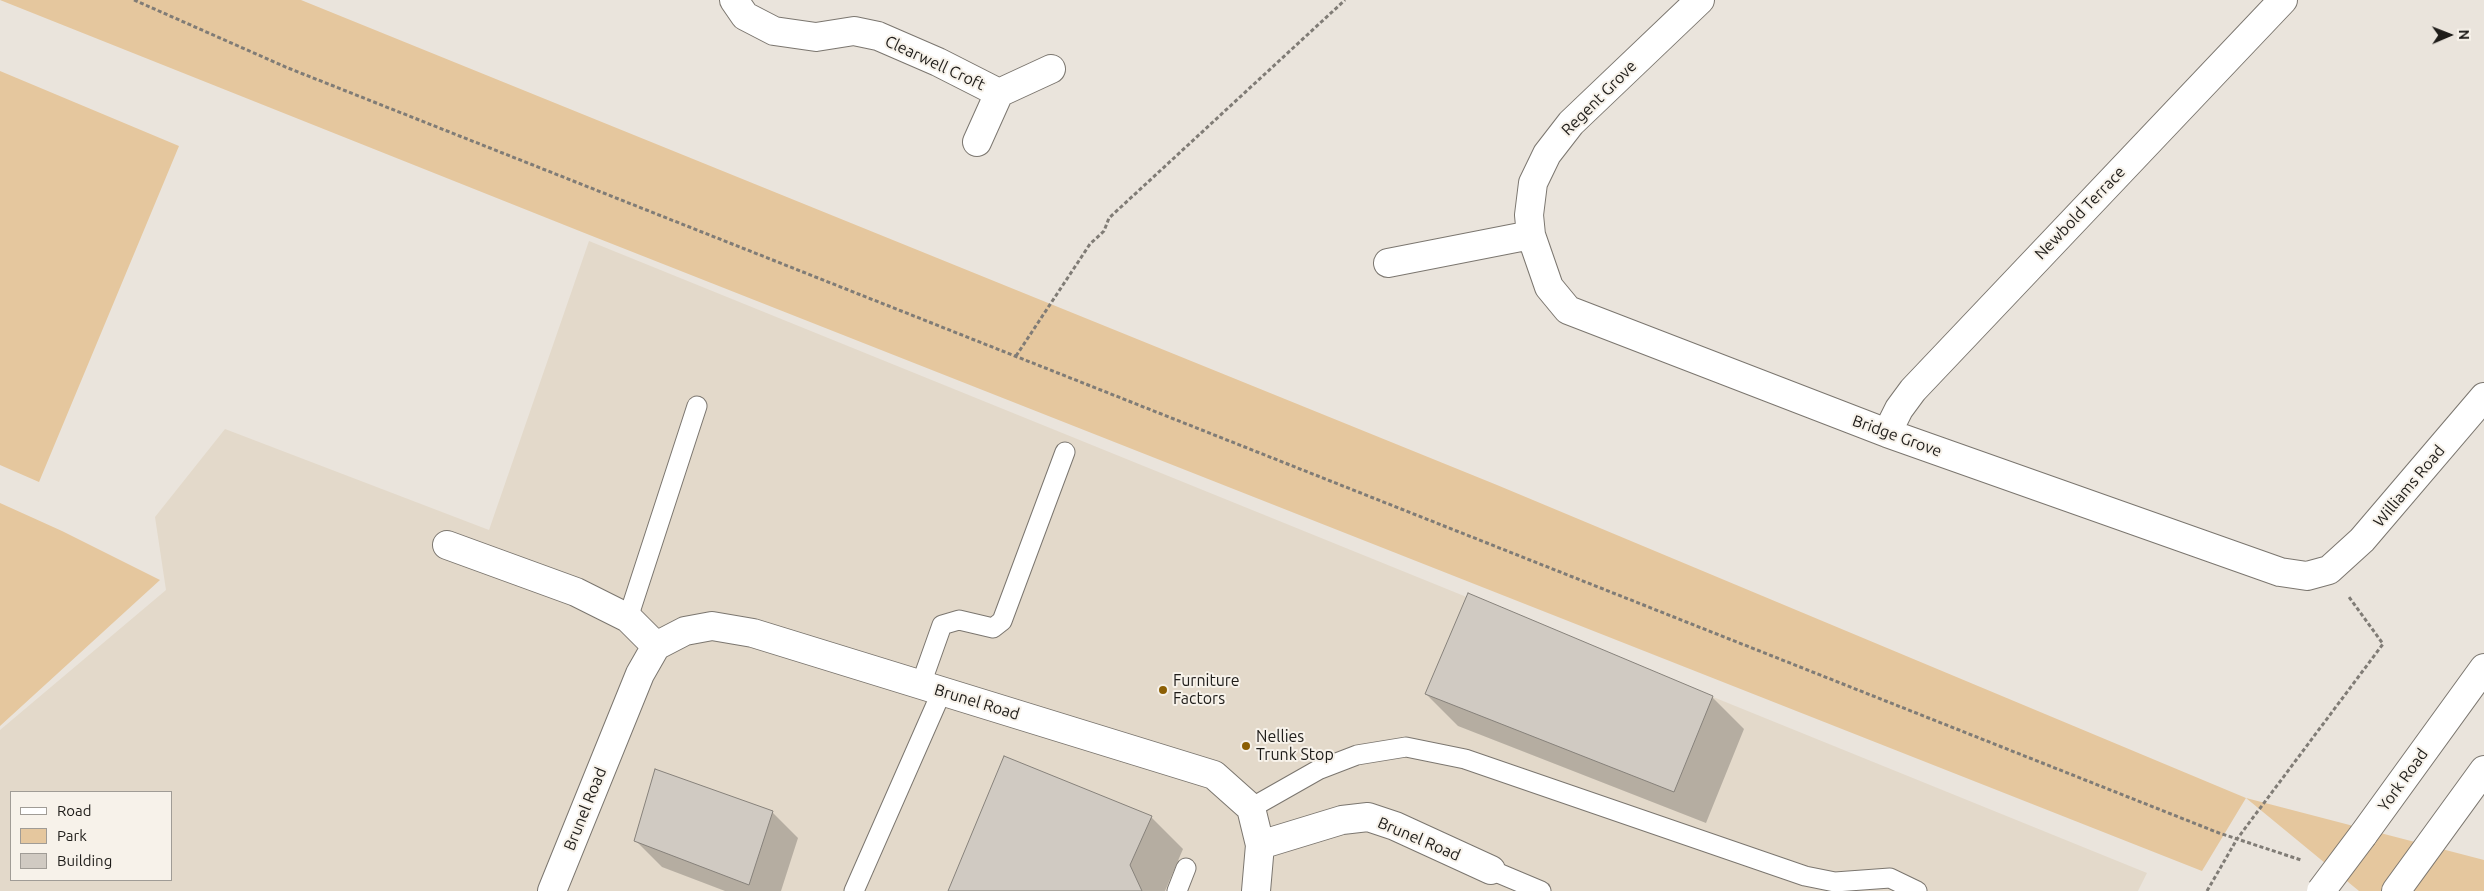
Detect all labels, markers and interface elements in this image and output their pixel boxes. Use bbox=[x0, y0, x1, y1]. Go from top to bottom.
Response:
north arrow bbox=[2424, 10, 2474, 60]
text: N bbox=[2456, 29, 2472, 40]
street label: Clearwell Croft bbox=[882, 31, 988, 95]
street label: Regent Grove bbox=[1557, 56, 1641, 140]
street label: Newbold Terrace bbox=[2031, 162, 2129, 264]
street label: Bridge Grove bbox=[1850, 411, 1944, 461]
street label: Williams Road bbox=[2369, 441, 2449, 531]
place label: Furniture Factors bbox=[1173, 671, 1240, 709]
street label: Brunel Road bbox=[932, 680, 1022, 724]
marker: Furniture Factors bbox=[1157, 684, 1169, 696]
place label: Nellies Trunk Stop bbox=[1256, 727, 1334, 765]
marker: Nellies Trunk Stop bbox=[1240, 740, 1252, 752]
street label: York Road bbox=[2374, 745, 2432, 815]
street label: Brunel Road bbox=[560, 765, 610, 853]
legend bbox=[10, 791, 172, 881]
text: Road bbox=[57, 802, 92, 819]
street label: Brunel Road bbox=[1375, 813, 1463, 865]
text: Park bbox=[57, 827, 87, 844]
text: Building bbox=[57, 852, 112, 869]

